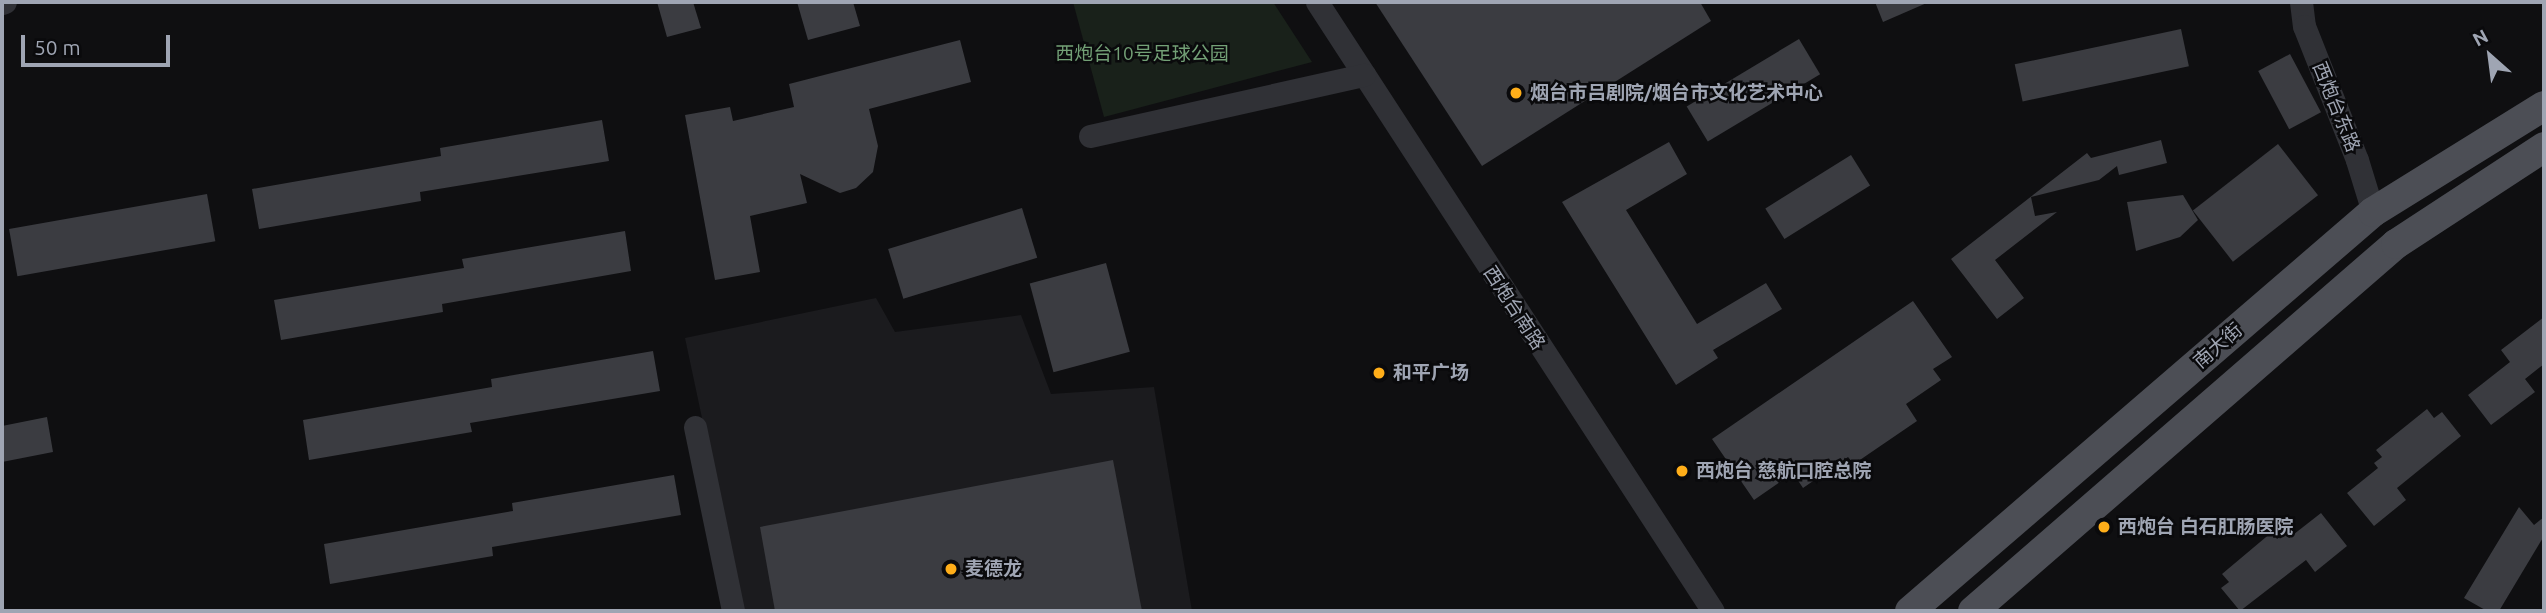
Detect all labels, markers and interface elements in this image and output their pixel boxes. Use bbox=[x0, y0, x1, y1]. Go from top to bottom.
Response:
scale bar bbox=[24, 21, 173, 65]
north arrow bbox=[2455, 21, 2525, 91]
text: N bbox=[2469, 24, 2492, 51]
text: 50 m bbox=[34, 35, 81, 59]
park label: 西炮台10号足球公园 bbox=[1055, 43, 1229, 65]
street label: 西炮台东路 bbox=[2308, 59, 2364, 155]
place label: 烟台市吕剧院/烟台市文化艺术中心 bbox=[1530, 82, 1823, 104]
marker: 烟台市吕剧院/烟台市文化艺术中心 bbox=[1508, 85, 1524, 101]
street label: 西炮台南路 bbox=[1479, 262, 1549, 354]
street label: 南大街 bbox=[2189, 319, 2247, 373]
place label: 和平广场 bbox=[1393, 362, 1469, 384]
marker: 和平广场 bbox=[1371, 365, 1387, 381]
place label: 西炮台 慈航口腔总院 bbox=[1696, 460, 1872, 482]
marker: 西炮台 慈航口腔总院 bbox=[1674, 463, 1690, 479]
place label: 西炮台 白石肛肠医院 bbox=[2118, 516, 2294, 538]
marker: 西炮台 白石肛肠医院 bbox=[2096, 519, 2112, 535]
place label: 麦德龙 bbox=[965, 558, 1022, 580]
marker: 麦德龙 bbox=[943, 561, 959, 577]

